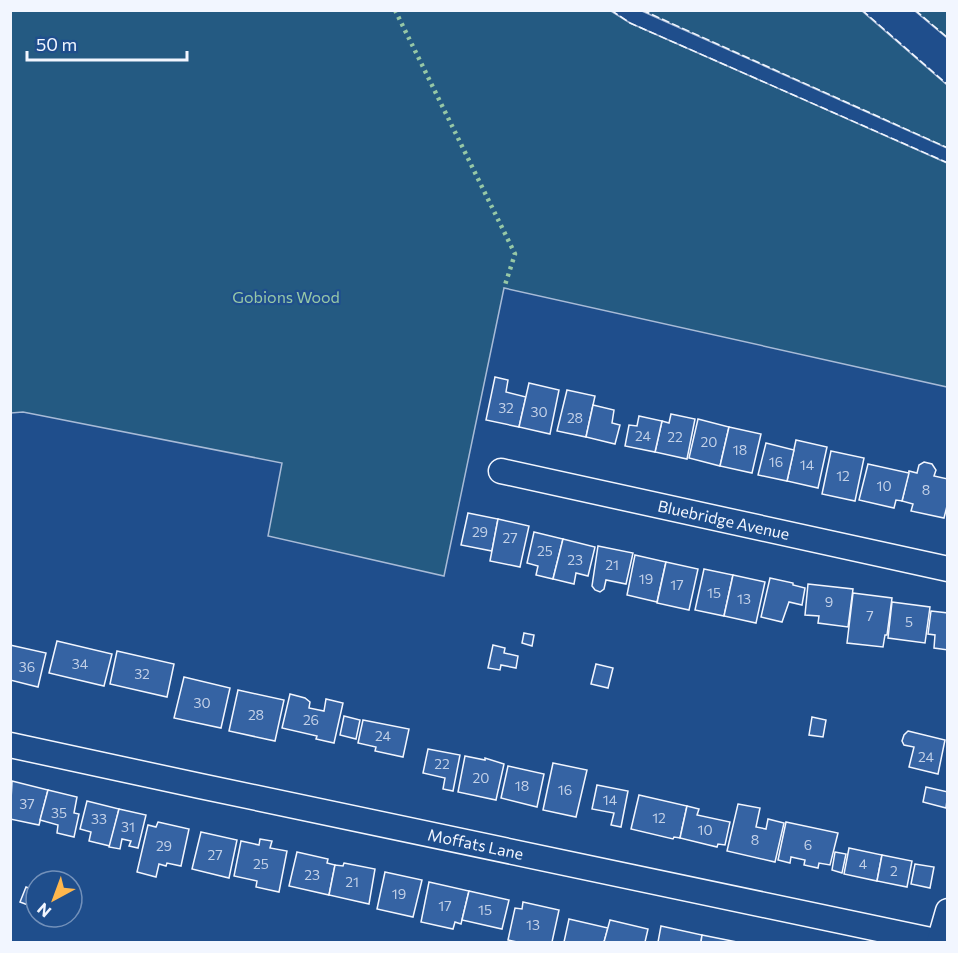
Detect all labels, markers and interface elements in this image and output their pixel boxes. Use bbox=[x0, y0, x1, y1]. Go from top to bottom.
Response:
scale bar bbox=[27, 24, 188, 62]
text: 50 m bbox=[36, 33, 77, 55]
park label: Gobions Wood bbox=[232, 287, 340, 306]
house number: 32 bbox=[498, 399, 514, 416]
house number: 30 bbox=[530, 403, 548, 420]
house number: 28 bbox=[567, 409, 583, 426]
house number: 24 bbox=[635, 427, 652, 444]
house number: 22 bbox=[667, 428, 683, 445]
house number: 20 bbox=[701, 433, 717, 450]
house number: 18 bbox=[733, 441, 747, 458]
house number: 16 bbox=[769, 453, 783, 470]
house number: 14 bbox=[800, 456, 815, 473]
house number: 12 bbox=[836, 467, 850, 484]
house number: 10 bbox=[876, 477, 892, 494]
house number: 8 bbox=[922, 481, 930, 498]
street label: Bluebridge Avenue bbox=[656, 496, 792, 543]
house number: 29 bbox=[472, 523, 488, 540]
house number: 27 bbox=[502, 529, 518, 546]
house number: 25 bbox=[537, 542, 553, 559]
house number: 23 bbox=[567, 551, 583, 568]
house number: 21 bbox=[605, 556, 619, 573]
house number: 19 bbox=[639, 570, 653, 587]
house number: 17 bbox=[670, 576, 684, 593]
house number: 15 bbox=[707, 584, 721, 601]
house number: 13 bbox=[737, 590, 751, 607]
house number: 9 bbox=[825, 593, 833, 610]
house number: 7 bbox=[866, 607, 874, 624]
house number: 5 bbox=[905, 613, 913, 630]
house number: 34 bbox=[72, 655, 89, 672]
house number: 36 bbox=[19, 658, 35, 675]
house number: 32 bbox=[134, 665, 150, 682]
house number: 30 bbox=[193, 694, 211, 711]
house number: 28 bbox=[248, 706, 264, 723]
house number: 26 bbox=[303, 711, 319, 728]
house number: 24 bbox=[375, 727, 392, 744]
house number: 24 bbox=[918, 748, 935, 765]
house number: 22 bbox=[434, 755, 450, 772]
house number: 20 bbox=[473, 769, 489, 786]
house number: 18 bbox=[515, 777, 529, 794]
house number: 16 bbox=[558, 781, 572, 798]
house number: 14 bbox=[603, 791, 618, 808]
house number: 37 bbox=[19, 795, 35, 812]
house number: 35 bbox=[51, 804, 67, 821]
house number: 12 bbox=[652, 809, 666, 826]
house number: 33 bbox=[91, 810, 107, 827]
house number: 31 bbox=[121, 818, 135, 835]
house number: 10 bbox=[697, 821, 713, 838]
street label: Moffats Lane bbox=[426, 824, 525, 863]
house number: 8 bbox=[751, 831, 759, 848]
house number: 6 bbox=[804, 836, 812, 853]
house number: 29 bbox=[156, 837, 172, 854]
house number: 27 bbox=[207, 846, 223, 863]
house number: 25 bbox=[253, 855, 269, 872]
house number: 4 bbox=[859, 855, 868, 872]
house number: 2 bbox=[890, 862, 898, 879]
house number: 23 bbox=[304, 866, 320, 883]
north arrow bbox=[24, 869, 84, 929]
house number: 21 bbox=[345, 873, 359, 890]
house number: 19 bbox=[392, 885, 406, 902]
house number: 17 bbox=[438, 897, 452, 914]
text: N bbox=[33, 900, 55, 922]
house number: 15 bbox=[478, 901, 492, 918]
house number: 13 bbox=[526, 916, 540, 933]

